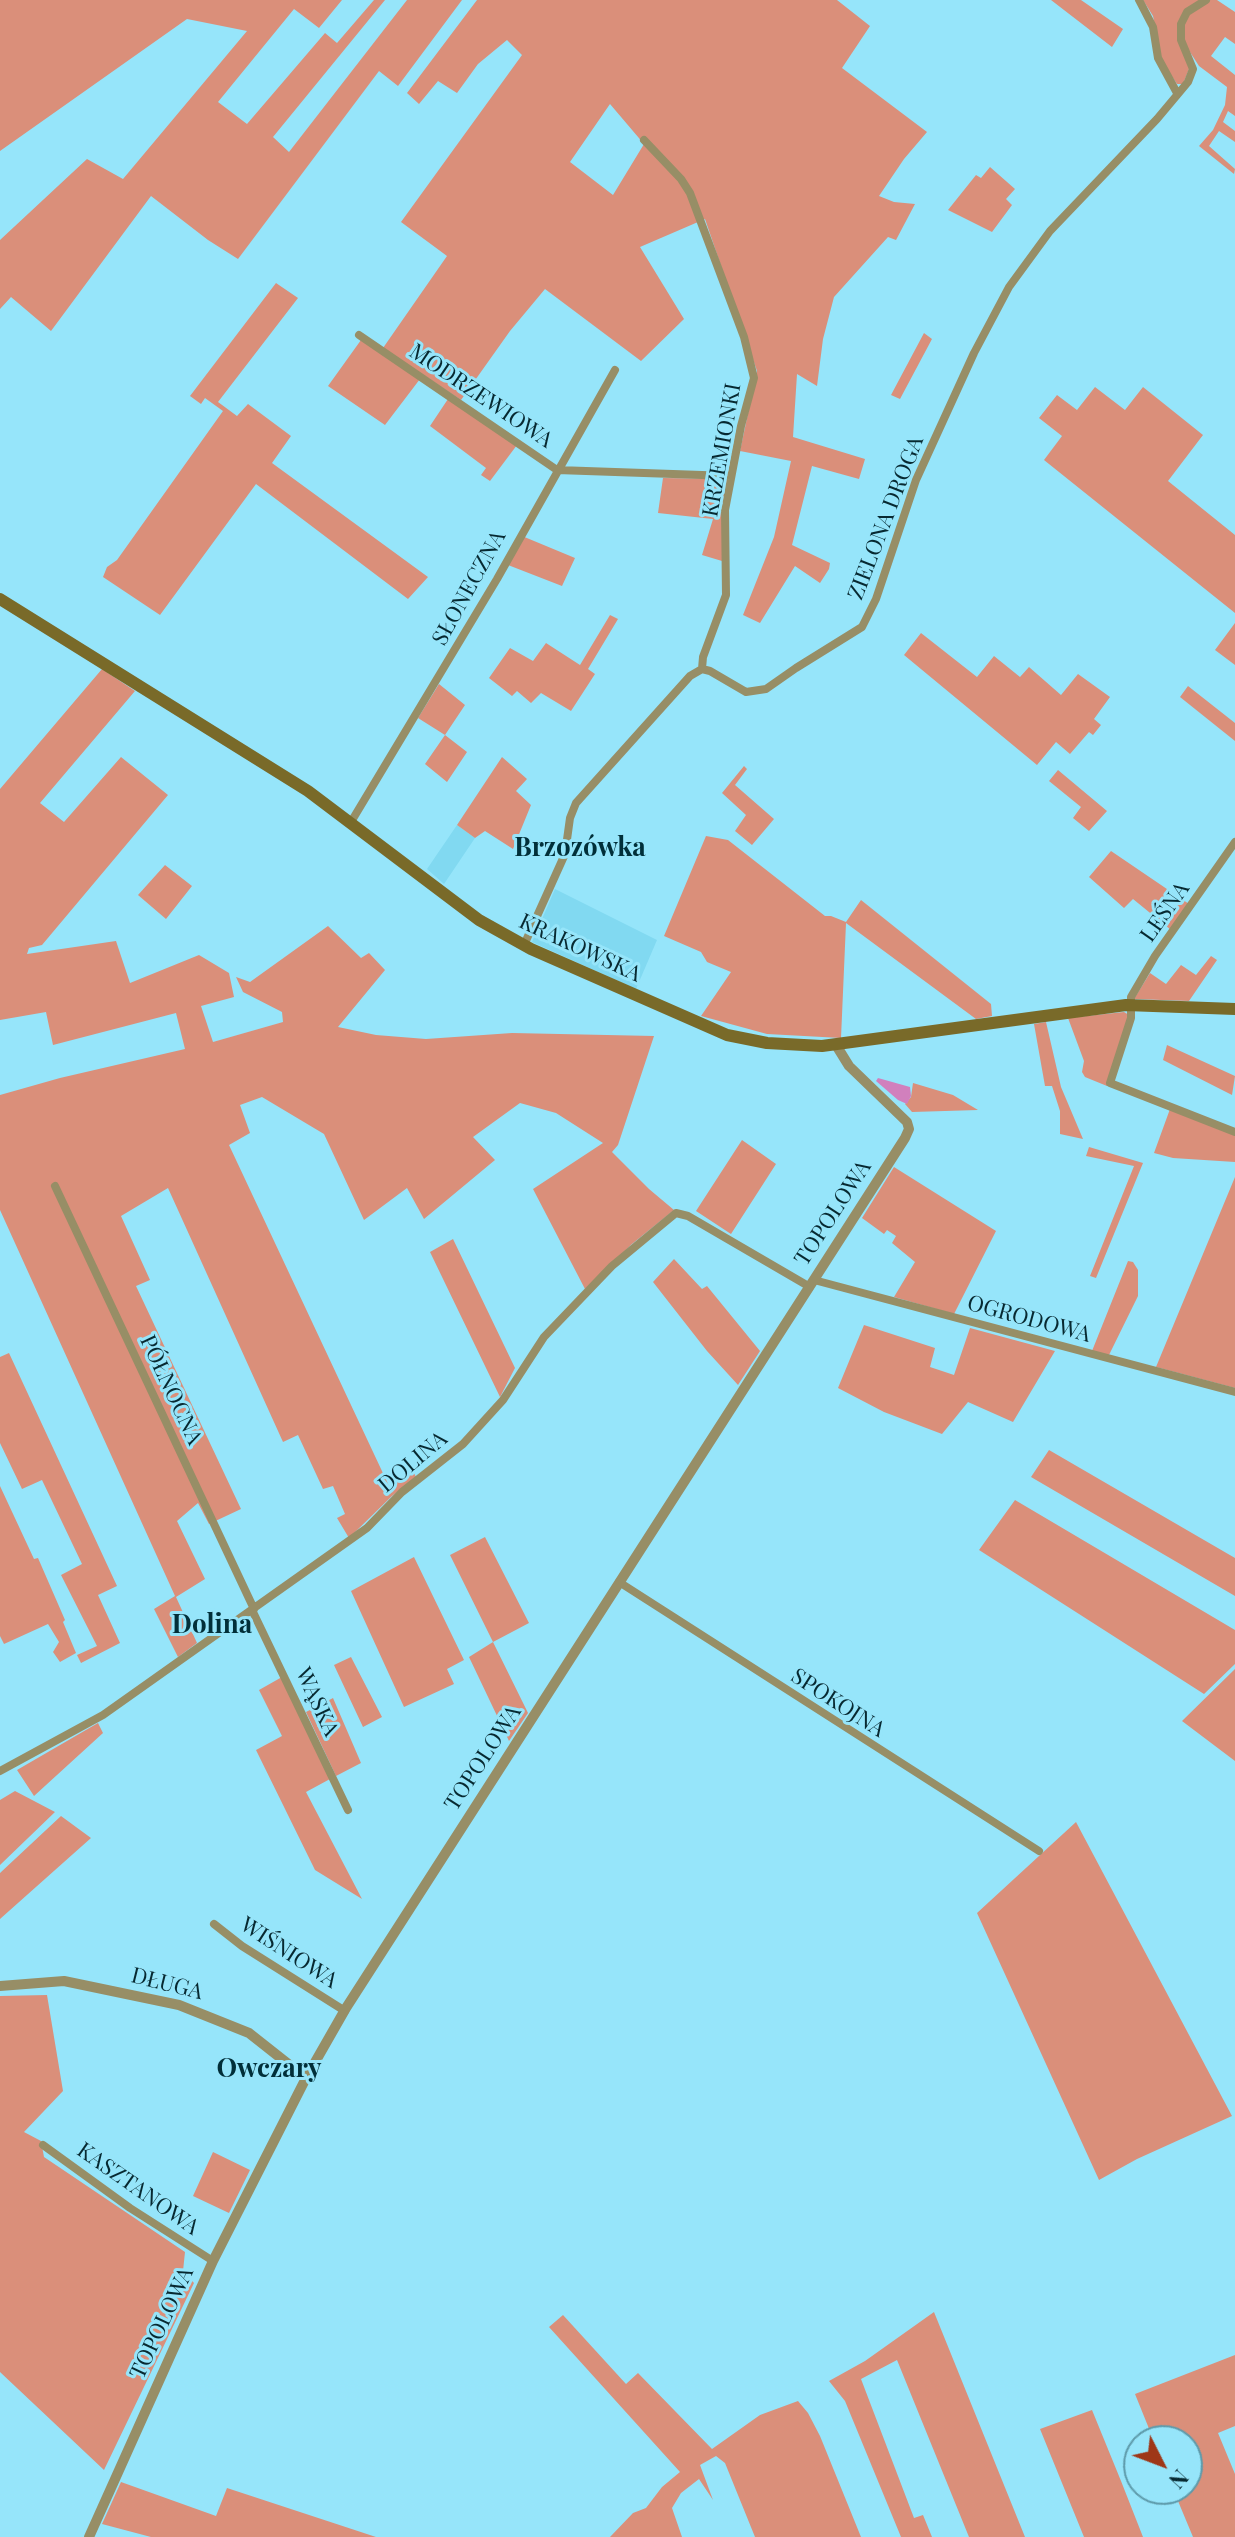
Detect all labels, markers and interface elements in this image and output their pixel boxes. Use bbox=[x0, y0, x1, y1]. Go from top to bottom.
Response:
street label: MODRZEWIOWA bbox=[404, 338, 558, 454]
street label: KRZEMIONKI bbox=[697, 381, 747, 519]
street label: ZIELONA DROGA bbox=[843, 432, 929, 604]
street label: SŁONECZNA bbox=[427, 526, 511, 650]
district label: Brzozówka bbox=[514, 832, 646, 864]
street label: LEŚNA bbox=[1135, 877, 1195, 947]
street label: KRAKOWSKA bbox=[515, 908, 645, 988]
street label: TOPOLOWA bbox=[789, 1155, 877, 1271]
street label: OGRODOWA bbox=[964, 1290, 1094, 1348]
street label: PÓŁNOCNA bbox=[134, 1331, 208, 1449]
street label: DOLINA bbox=[373, 1426, 453, 1498]
district label: Dolina bbox=[172, 1609, 252, 1641]
street label: WĄSKA bbox=[290, 1663, 344, 1741]
street label: SPOKOJNA bbox=[786, 1663, 890, 1743]
street label: TOPOLOWA bbox=[439, 1700, 527, 1816]
street label: WIŚNIOWA bbox=[235, 1912, 343, 1994]
street label: DŁUGA bbox=[128, 1962, 206, 2006]
district label: Owczary bbox=[217, 2053, 321, 2085]
street label: KASZTANOWA bbox=[72, 2137, 204, 2241]
street label: TOPOLOWA bbox=[125, 2263, 199, 2383]
north arrow bbox=[1123, 2425, 1203, 2505]
text: N bbox=[1163, 2464, 1196, 2496]

